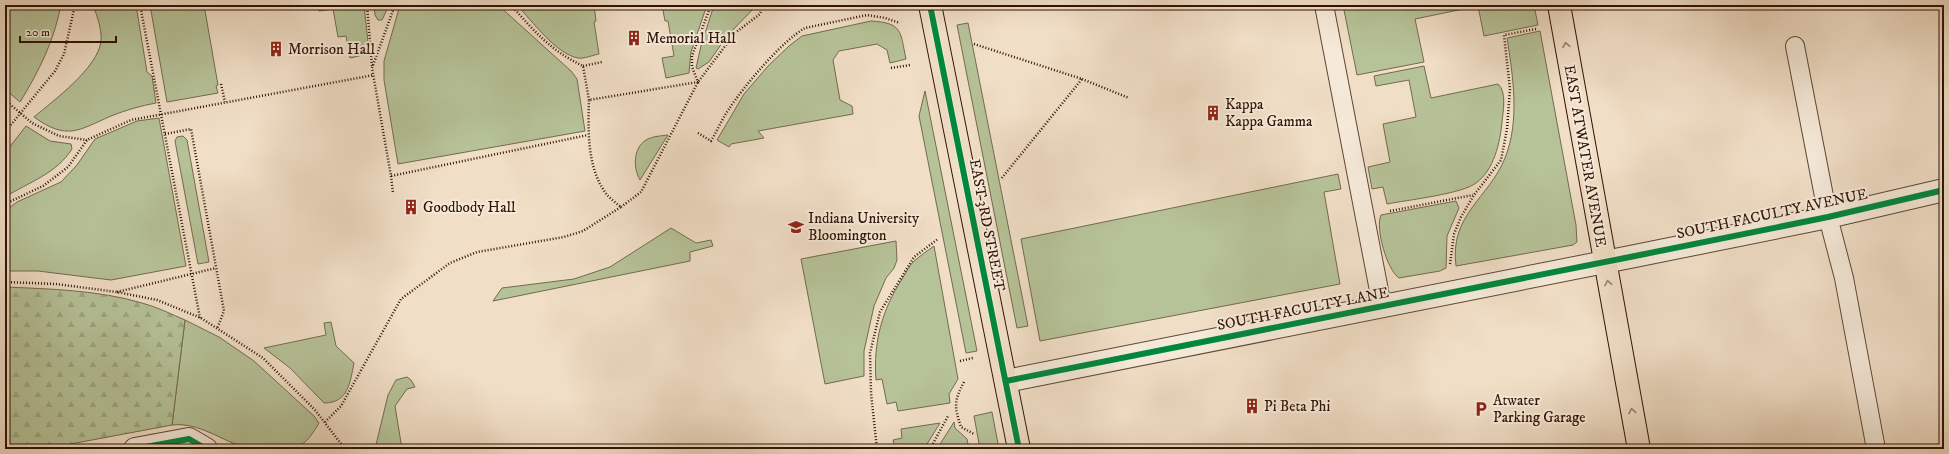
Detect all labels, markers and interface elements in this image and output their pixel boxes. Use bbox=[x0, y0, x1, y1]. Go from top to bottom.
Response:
scale bar bbox=[20, 18, 116, 44]
text: 20 m bbox=[26, 25, 50, 40]
building icon: Memorial Hall bbox=[625, 29, 643, 47]
place label: Memorial Hall bbox=[646, 29, 736, 48]
building icon: Morrison Hall bbox=[267, 40, 285, 58]
place label: Morrison Hall bbox=[288, 40, 376, 59]
one-way arrow bbox=[1562, 42, 1570, 48]
street label: EAST ATWATER AVENUE bbox=[1560, 63, 1610, 249]
place label: Kappa Kappa Gamma bbox=[1225, 95, 1313, 131]
building icon: Kappa Kappa Gamma bbox=[1204, 104, 1222, 122]
street label: EAST 3RD STREET bbox=[965, 157, 1009, 293]
street label: SOUTH FACULTY AVENUE bbox=[1675, 184, 1869, 244]
building icon: Goodbody Hall bbox=[402, 198, 420, 216]
place label: Goodbody Hall bbox=[423, 198, 516, 217]
place label: Indiana University Bloomington bbox=[808, 209, 920, 245]
school or university icon: Indiana University Bloomington bbox=[787, 218, 805, 236]
one-way arrow bbox=[1604, 280, 1613, 286]
street label: SOUTH FACULTY LANE bbox=[1216, 283, 1391, 335]
place label: Atwater Parking Garage bbox=[1493, 391, 1586, 427]
building icon: Pi Beta Phi bbox=[1243, 397, 1261, 415]
place label: Pi Beta Phi bbox=[1264, 397, 1330, 416]
parking icon: Atwater Parking Garage bbox=[1472, 400, 1490, 418]
one-way arrow bbox=[1628, 408, 1637, 414]

